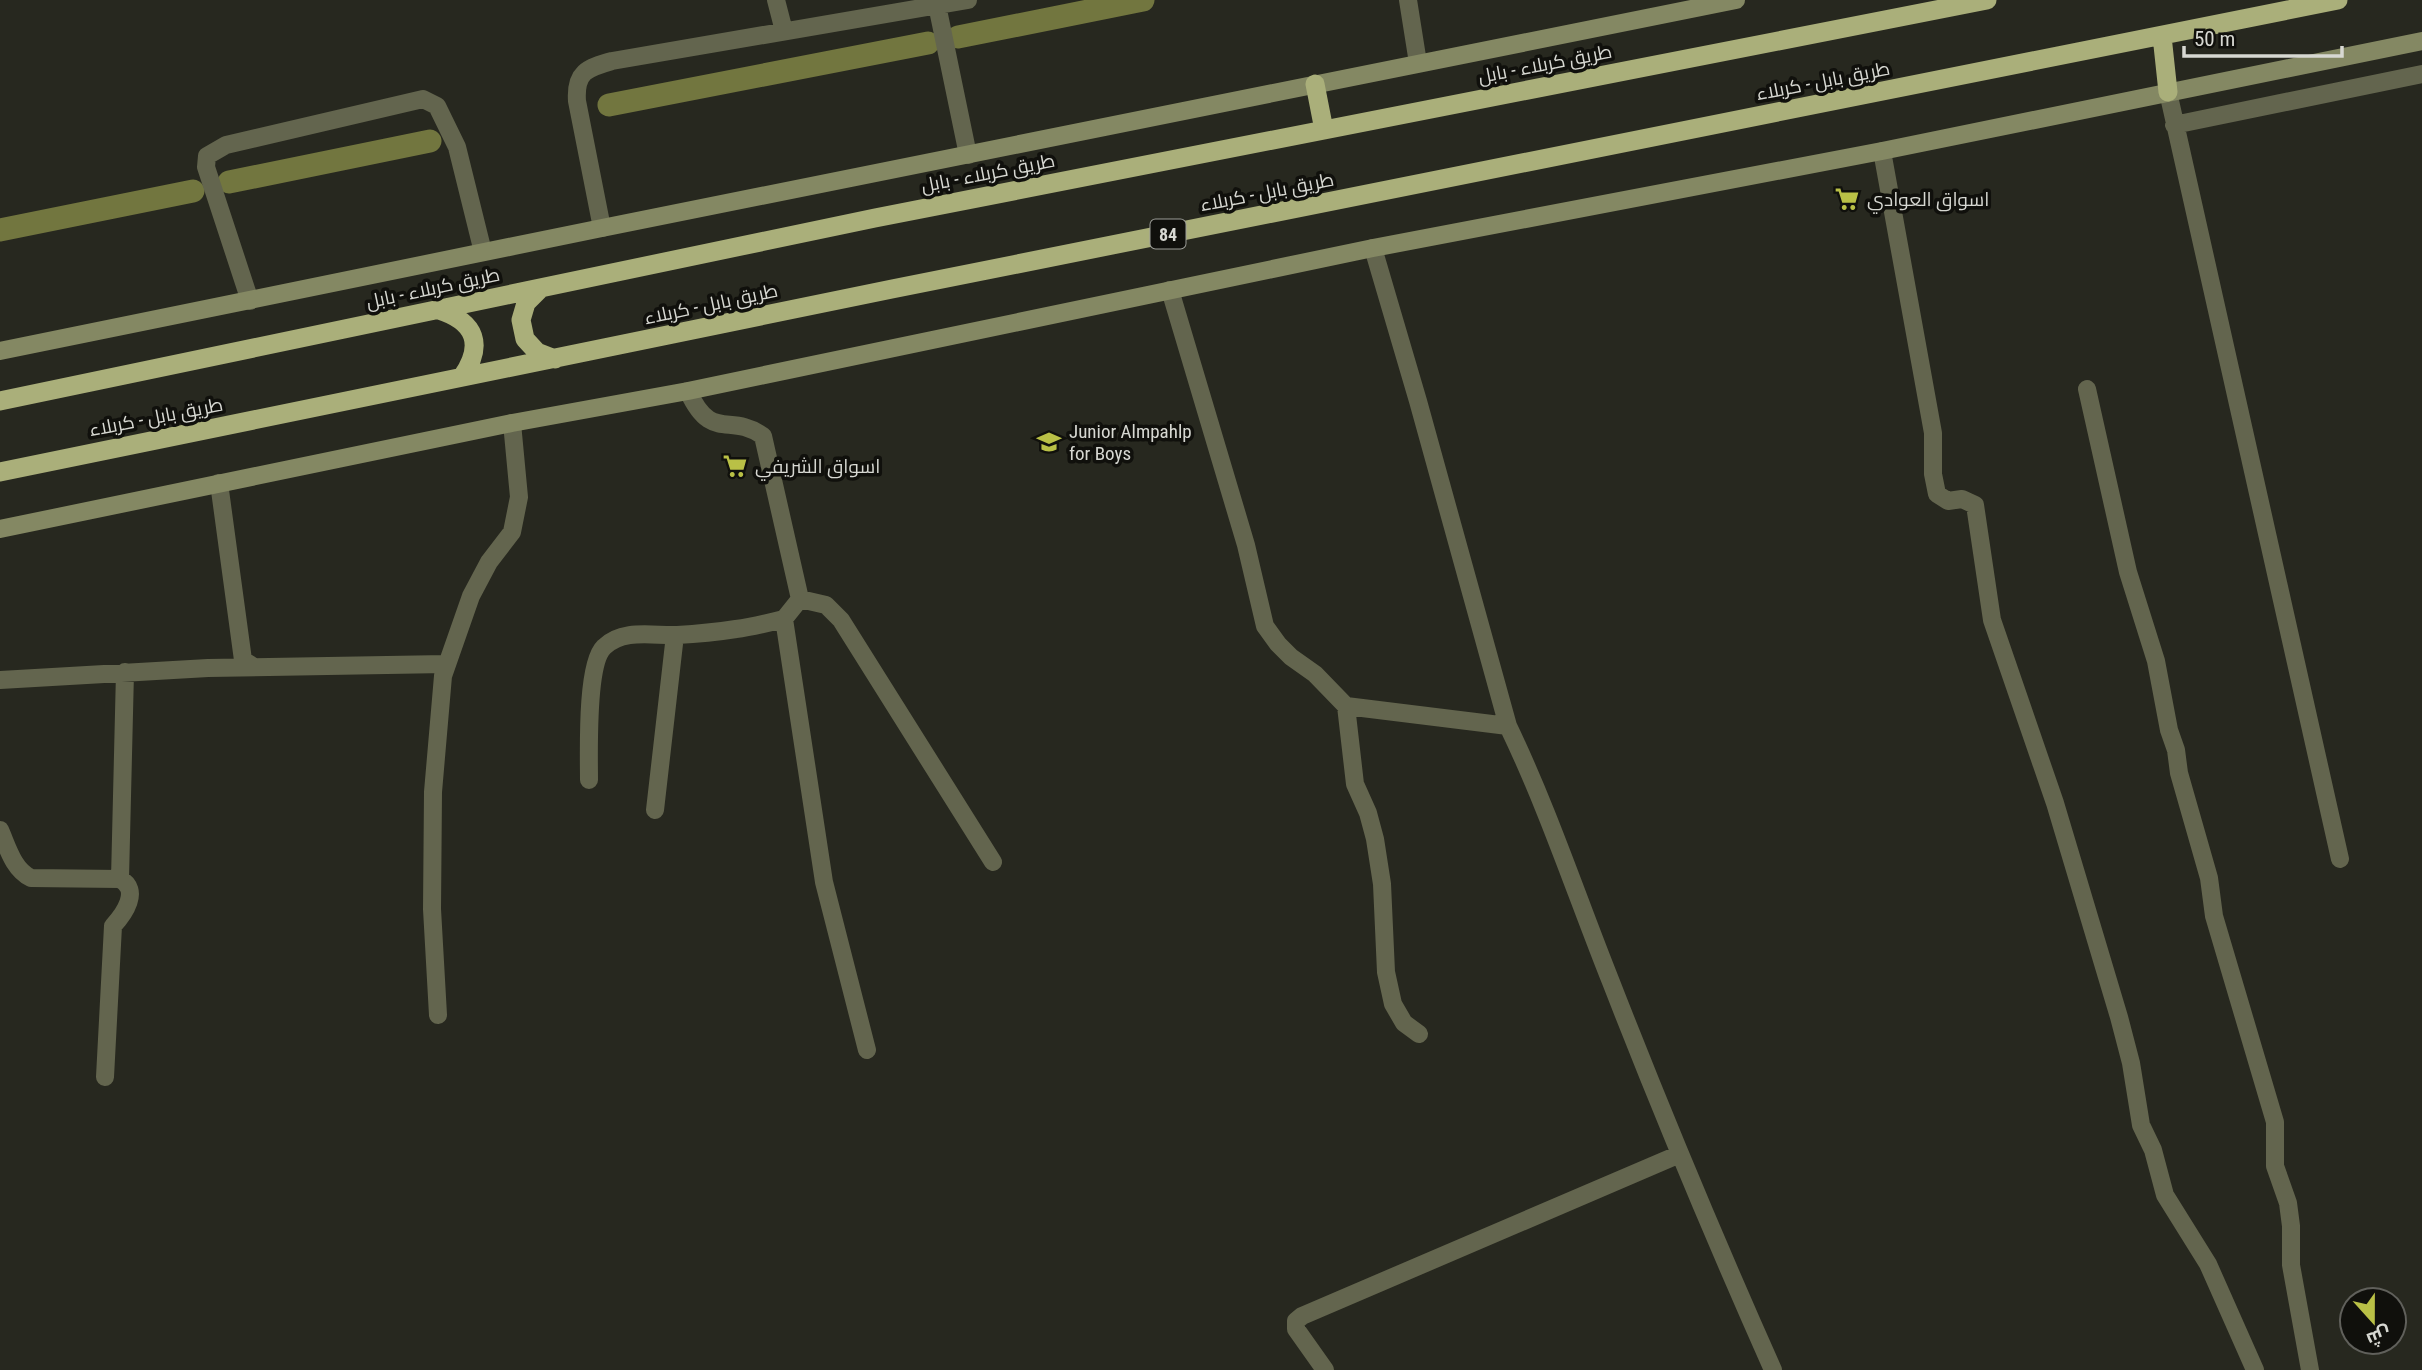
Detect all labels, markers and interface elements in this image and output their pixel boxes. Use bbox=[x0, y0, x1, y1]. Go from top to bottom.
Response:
scale bar bbox=[2184, 14, 2342, 58]
text: 50 m bbox=[2194, 27, 2235, 51]
street label: طريق كربلاء - بابل bbox=[1476, 40, 1614, 89]
street label: طريق بابل - كربلاء bbox=[1754, 57, 1892, 106]
street label: طريق كربلاء - بابل bbox=[919, 149, 1057, 198]
street label: طريق بابل - كربلاء bbox=[1198, 168, 1336, 217]
supermarket icon: اسواق العوادي bbox=[1833, 185, 1861, 213]
place label: اسواق العوادي bbox=[1867, 188, 1989, 214]
road number: 84 bbox=[1150, 220, 1186, 248]
street label: طريق كربلاء - بابل bbox=[364, 263, 502, 314]
street label: طريق بابل - كربلاء bbox=[642, 279, 780, 330]
street label: طريق بابل - كربلاء bbox=[87, 393, 225, 442]
place label: Junior Almpahlp for Boys bbox=[1069, 420, 1192, 465]
school or university icon: Junior Almpahlp for Boys bbox=[1035, 428, 1063, 456]
supermarket icon: اسواق الشريفي bbox=[721, 452, 749, 480]
place label: اسواق الشريفي bbox=[755, 455, 880, 481]
north arrow bbox=[2338, 1286, 2408, 1356]
text: ش bbox=[2363, 1321, 2394, 1352]

